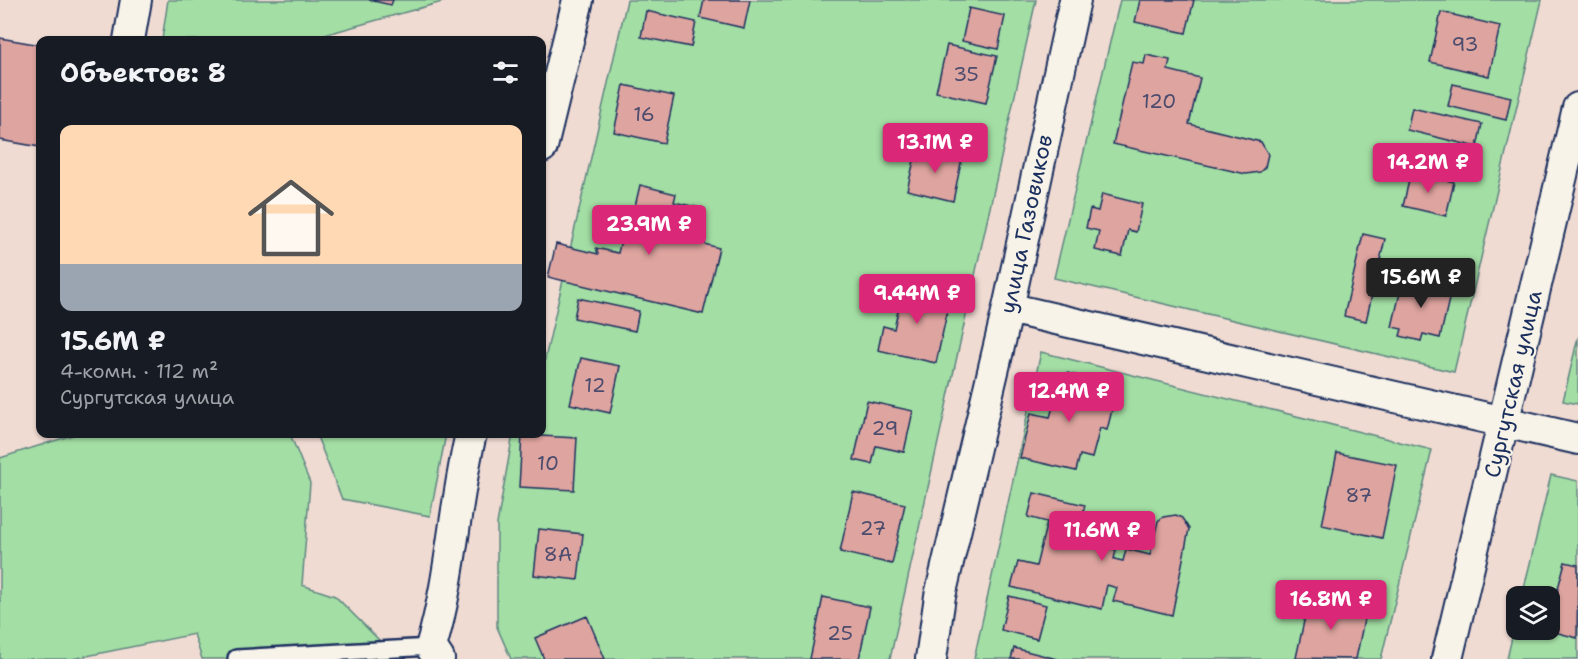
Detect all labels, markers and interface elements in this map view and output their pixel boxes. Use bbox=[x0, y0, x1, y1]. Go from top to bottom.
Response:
house number: 93 bbox=[1451, 31, 1479, 57]
text: Объектов: 8 bbox=[60, 55, 226, 90]
icon: filters bbox=[489, 56, 522, 89]
house number: 35 bbox=[953, 61, 979, 87]
house number: 120 bbox=[1142, 88, 1176, 114]
house number: 16 bbox=[633, 101, 655, 127]
pin: 13.1M ₽ bbox=[880, 123, 990, 174]
text: 13.1M ₽ bbox=[897, 129, 973, 155]
street label: улица Газовиков bbox=[993, 132, 1059, 316]
pin: 14.2M ₽ bbox=[1373, 143, 1483, 194]
text: 14.2M ₽ bbox=[1387, 149, 1469, 175]
icon: home bbox=[237, 164, 345, 272]
pin: 23.9M ₽ bbox=[594, 205, 704, 256]
text: 23.9M ₽ bbox=[606, 211, 692, 237]
pin: 15.6M ₽ bbox=[1366, 258, 1476, 309]
text: 15.6M ₽ bbox=[1380, 264, 1462, 290]
pin: 9.44M ₽ bbox=[862, 274, 972, 325]
text: 9.44M ₽ bbox=[873, 280, 961, 306]
street label: Сургутская улица bbox=[1477, 287, 1549, 481]
text: 15.6M ₽ bbox=[60, 323, 166, 358]
text: 4-комн. · 112 m² bbox=[60, 358, 218, 384]
house number: 12 bbox=[584, 372, 606, 398]
pin: 12.4M ₽ bbox=[1014, 372, 1124, 423]
text: 12.4M ₽ bbox=[1028, 378, 1110, 404]
text: Сургутская улица bbox=[60, 384, 234, 410]
house number: 29 bbox=[872, 415, 898, 441]
house number: 10 bbox=[537, 450, 559, 476]
house number: 87 bbox=[1346, 482, 1372, 508]
pin: 11.6M ₽ bbox=[1047, 511, 1157, 562]
house number: 27 bbox=[860, 515, 886, 541]
text: 11.6M ₽ bbox=[1063, 517, 1141, 543]
house number: 8А bbox=[544, 541, 572, 567]
pin: 16.8M ₽ bbox=[1276, 580, 1386, 631]
text: 16.8M ₽ bbox=[1290, 586, 1373, 612]
map controls bbox=[1506, 586, 1560, 640]
button: layers bbox=[1506, 586, 1560, 640]
house number: 25 bbox=[827, 620, 853, 646]

